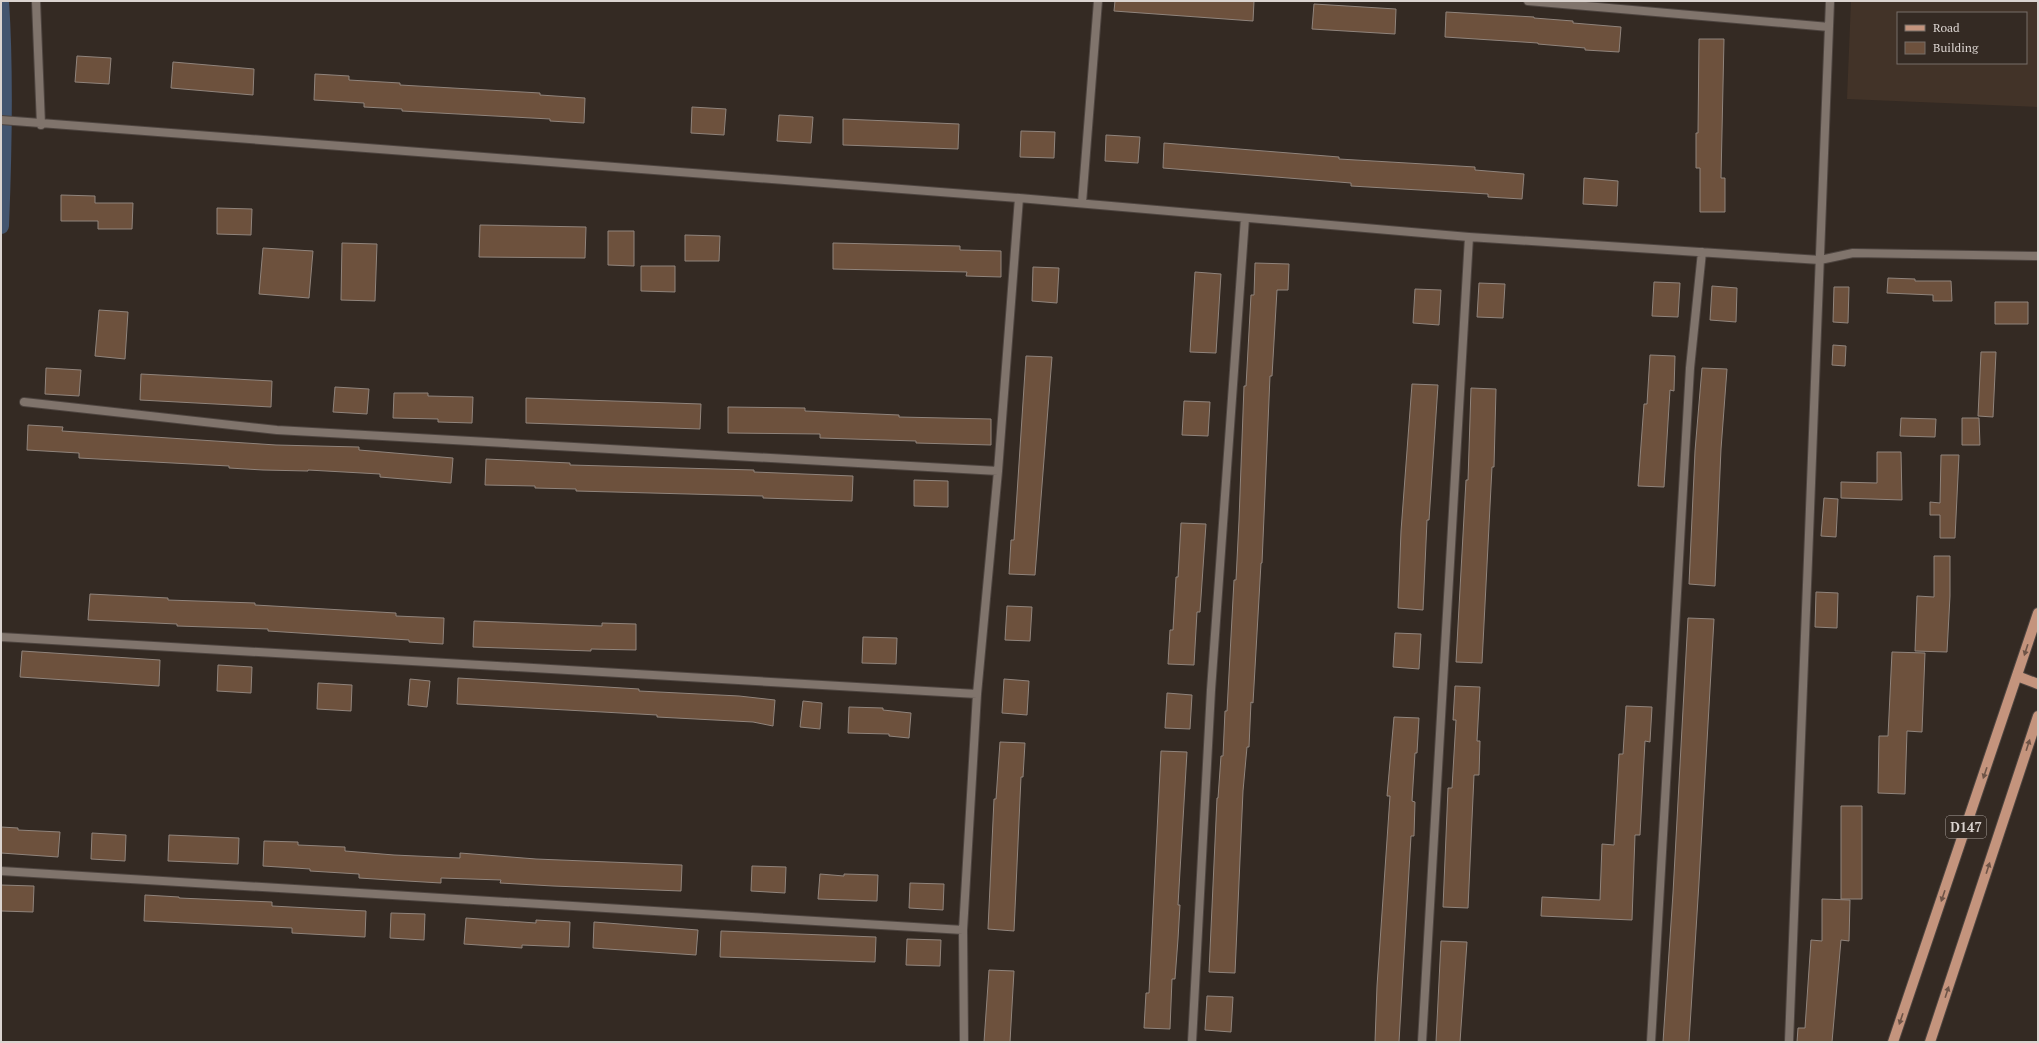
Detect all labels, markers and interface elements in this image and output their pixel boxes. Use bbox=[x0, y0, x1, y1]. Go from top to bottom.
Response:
legend bbox=[1897, 12, 2027, 64]
text: Road bbox=[1933, 20, 1960, 35]
text: Building bbox=[1933, 40, 1979, 55]
one-way arrow bbox=[2023, 644, 2029, 656]
one-way arrow bbox=[2026, 738, 2032, 750]
one-way arrow bbox=[1981, 767, 1987, 779]
road number: D147 bbox=[1946, 816, 1986, 838]
one-way arrow bbox=[1985, 862, 1991, 874]
one-way arrow bbox=[1939, 890, 1945, 902]
one-way arrow bbox=[1944, 985, 1950, 997]
one-way arrow bbox=[1898, 1013, 1904, 1025]

